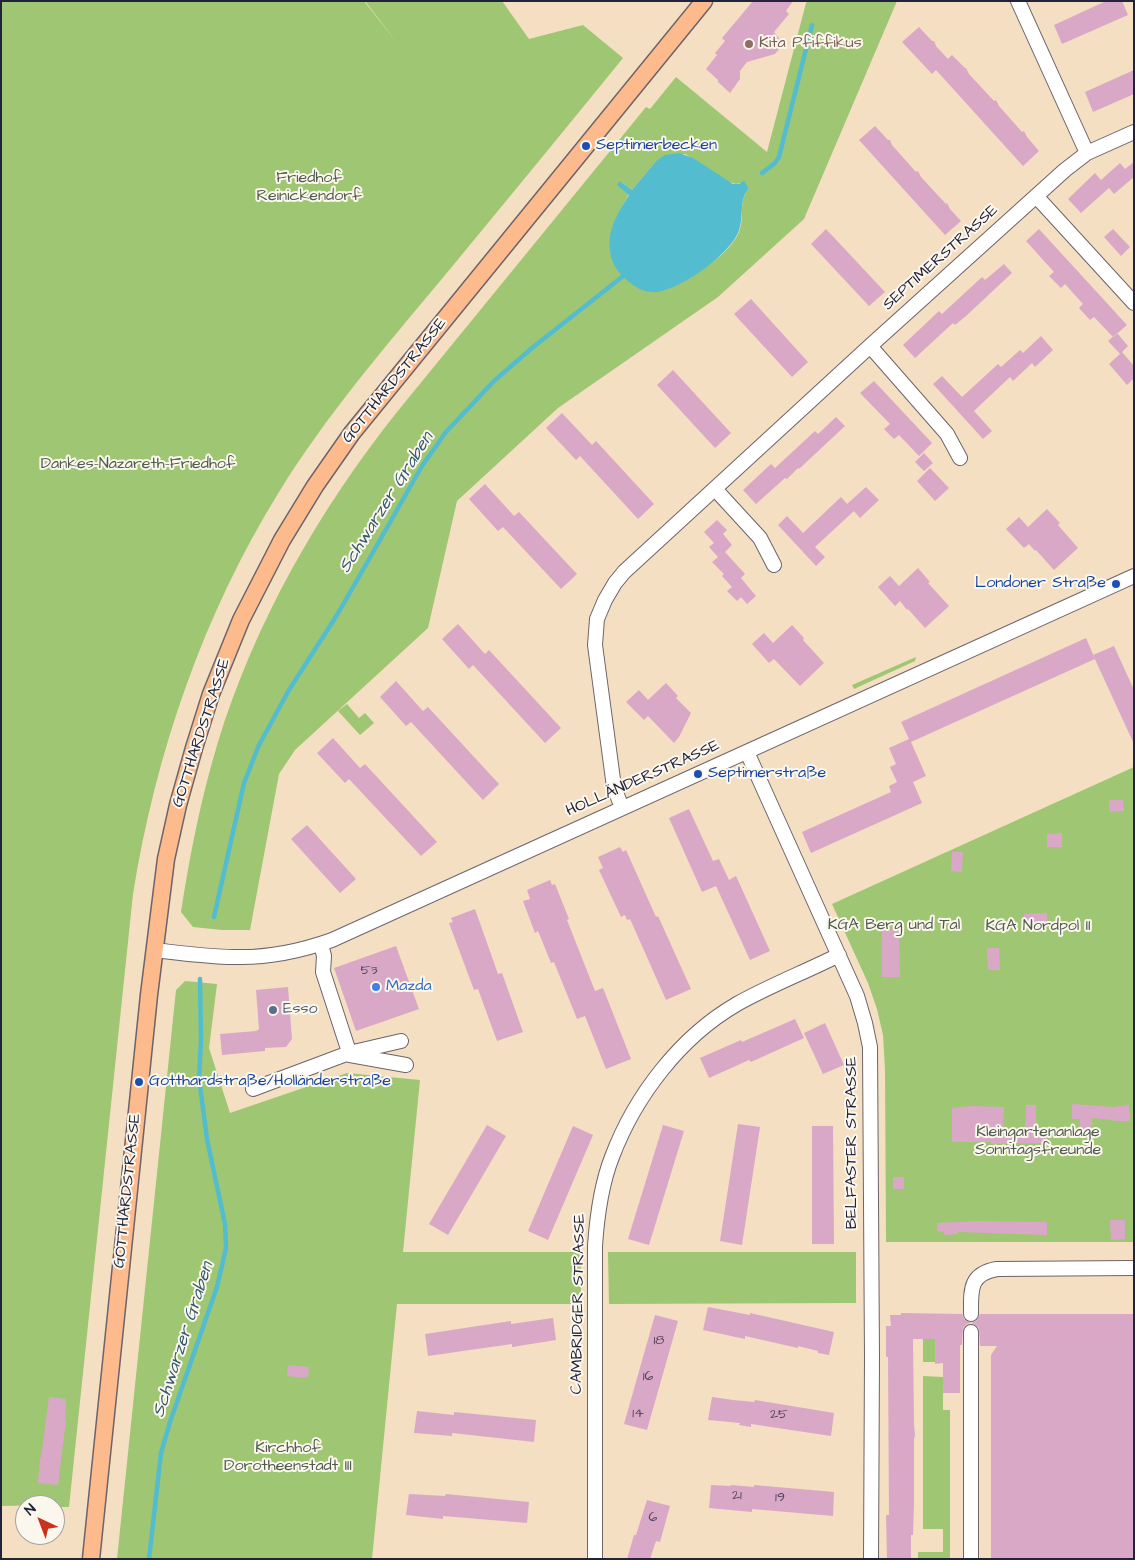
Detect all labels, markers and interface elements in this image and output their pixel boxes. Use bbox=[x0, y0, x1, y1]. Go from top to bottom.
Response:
place label: Kita Pfiffikus bbox=[759, 34, 862, 54]
marker: Kita Pfiffikus bbox=[743, 38, 755, 50]
place label: Septimerbecken bbox=[596, 136, 717, 156]
marker: Septimerbecken bbox=[580, 140, 592, 152]
park label: Friedhof Reinickendorf bbox=[256, 169, 362, 207]
street label: SEPTIMERSTRASSE bbox=[879, 201, 1003, 315]
street label: GOTTHARDSTRASSE bbox=[339, 315, 451, 447]
water label: Schwarzer Graben bbox=[335, 429, 439, 577]
park label: Dankes-Nazareth-Friedhof bbox=[41, 455, 235, 475]
place label: Londoner Straße bbox=[975, 574, 1106, 594]
marker: Londoner Straße bbox=[1110, 578, 1122, 590]
street label: GOTTHARDSTRASSE bbox=[169, 656, 235, 810]
street label: HOLLÄNDERSTRASSE bbox=[563, 736, 723, 822]
place label: Septimerstraße bbox=[708, 764, 826, 784]
marker: Septimerstraße bbox=[692, 768, 704, 780]
park label: KGA Berg und Tal bbox=[828, 916, 960, 936]
park label: KGA Nordpol II bbox=[985, 917, 1091, 937]
house number: 53 bbox=[360, 963, 378, 979]
place label: Mazda bbox=[386, 977, 432, 997]
marker: Mazda bbox=[370, 981, 382, 993]
place label: Esso bbox=[283, 1000, 318, 1020]
marker: Esso bbox=[267, 1004, 279, 1016]
street label: BELFASTER STRASSE bbox=[843, 1057, 863, 1229]
place label: Gotthardstraße/Holländerstraße bbox=[149, 1072, 391, 1092]
marker: Gotthardstraße/Holländerstraße bbox=[133, 1076, 145, 1088]
street label: GOTTHARDSTRASSE bbox=[110, 1113, 146, 1269]
park label: Kleingartenanlage Sonntagsfreunde bbox=[975, 1123, 1101, 1161]
street label: CAMBRIDGER STRASSE bbox=[568, 1214, 590, 1394]
water label: Schwarzer Graben bbox=[149, 1260, 219, 1420]
house number: 18 bbox=[654, 1333, 664, 1349]
house number: 16 bbox=[643, 1369, 653, 1385]
house number: 14 bbox=[632, 1406, 644, 1422]
house number: 25 bbox=[770, 1407, 788, 1423]
park label: Kirchhof Dorotheenstadt III bbox=[224, 1439, 352, 1477]
house number: 21 bbox=[732, 1488, 742, 1504]
house number: 19 bbox=[775, 1490, 785, 1506]
north arrow bbox=[15, 1495, 65, 1545]
text: N bbox=[20, 1499, 40, 1520]
house number: 6 bbox=[649, 1510, 657, 1526]

